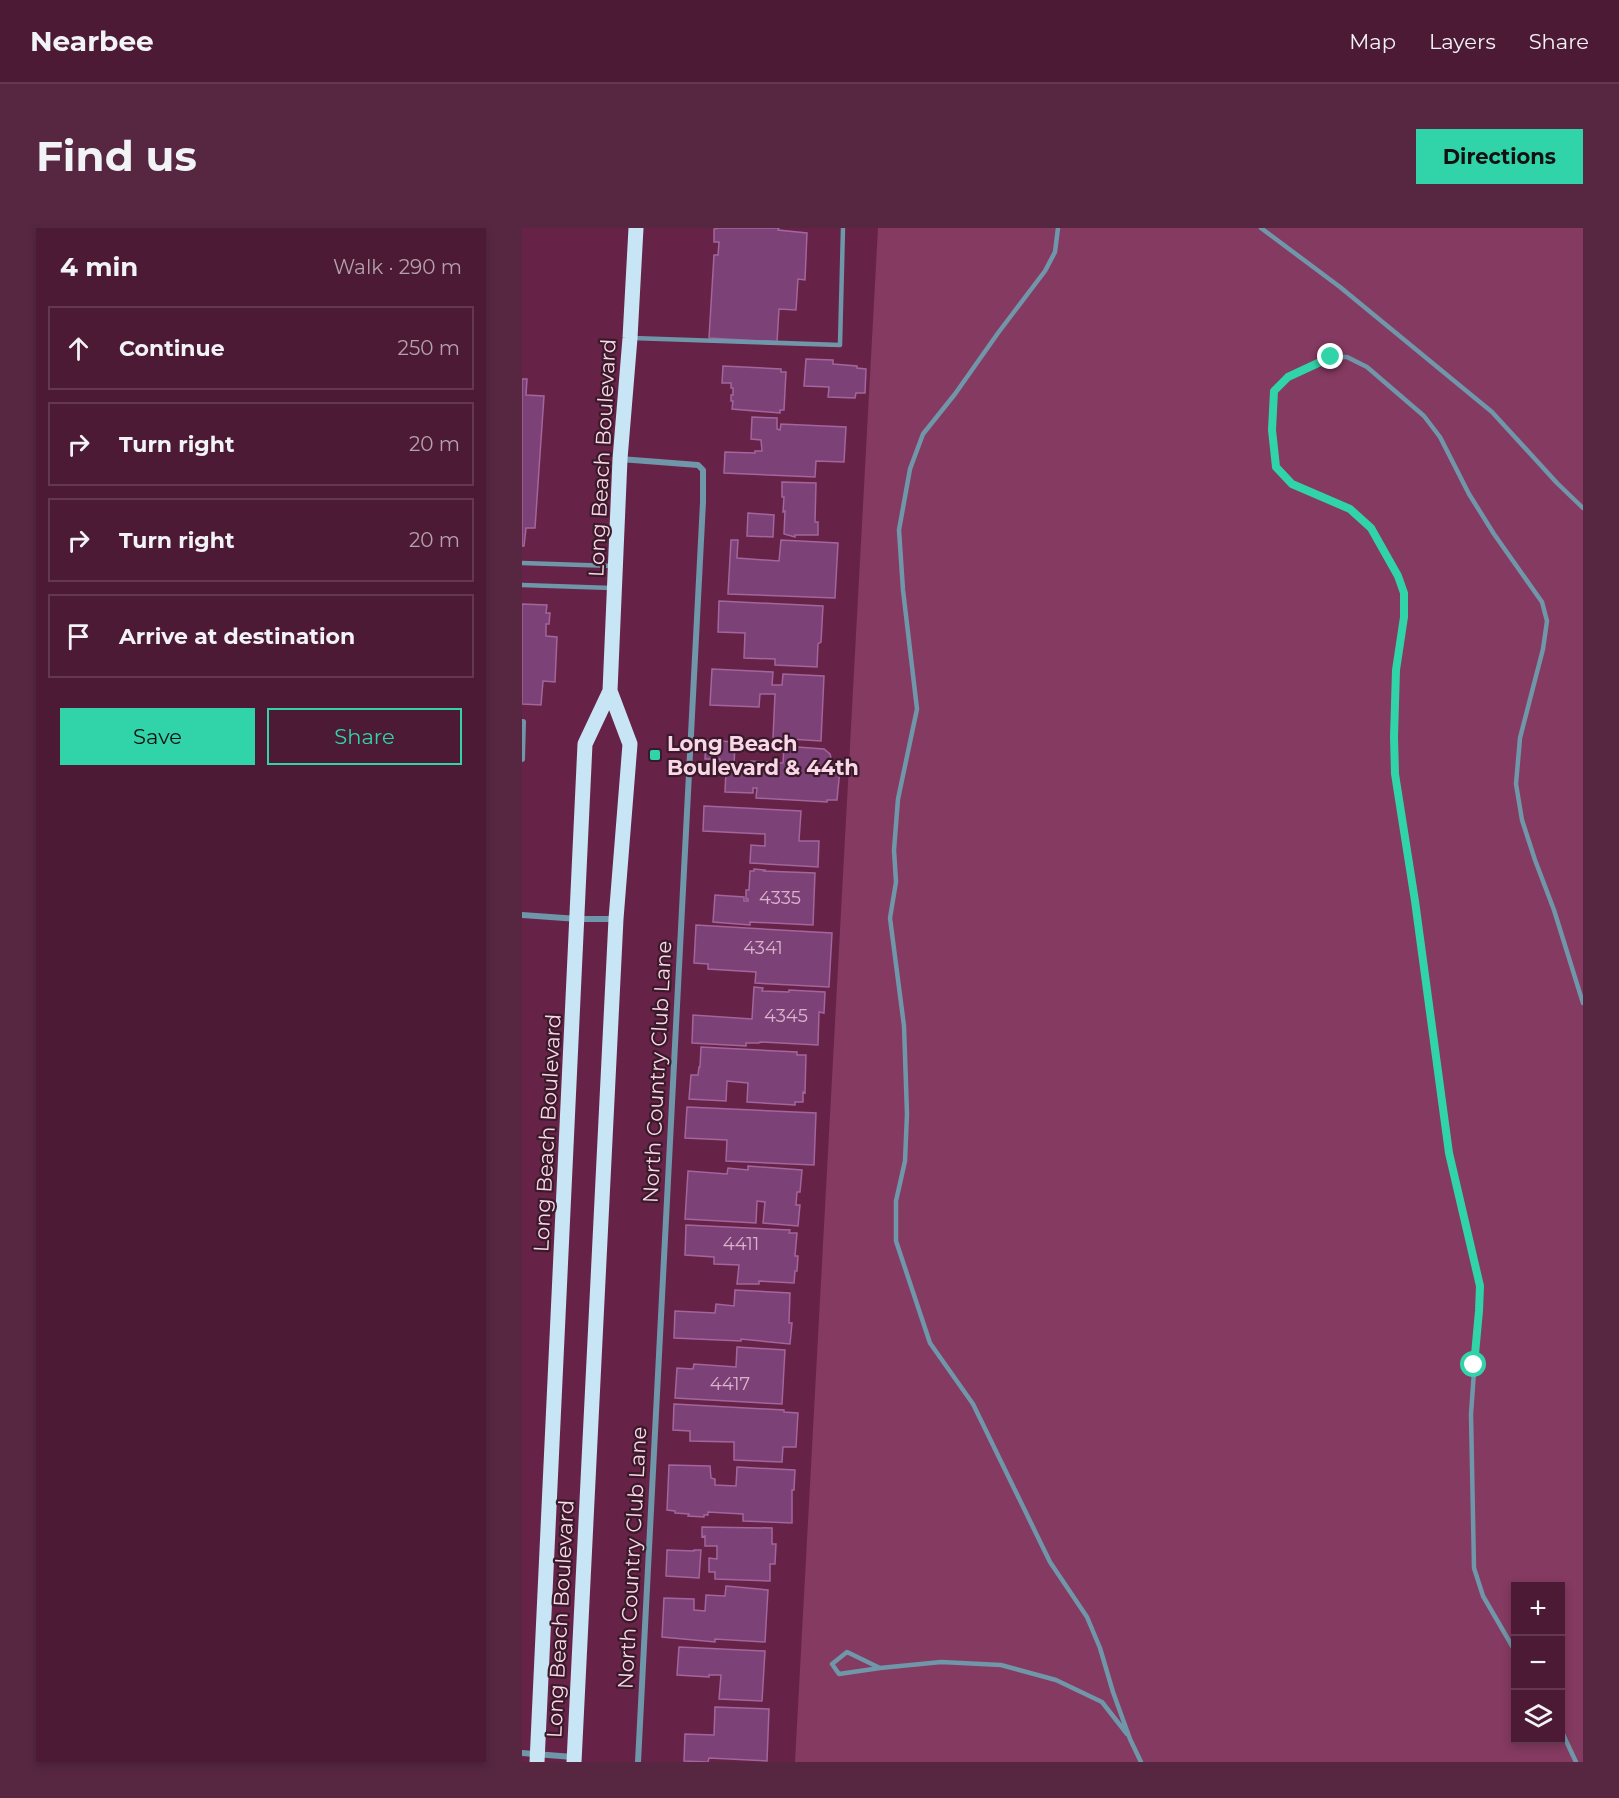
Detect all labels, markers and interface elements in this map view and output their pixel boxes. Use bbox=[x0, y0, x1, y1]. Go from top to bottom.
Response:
text: Nearbee bbox=[30, 24, 154, 58]
text: Map bbox=[1349, 29, 1396, 54]
text: Layers bbox=[1429, 29, 1496, 54]
text: Share bbox=[1529, 29, 1589, 54]
button: Directions bbox=[1416, 129, 1583, 184]
text: Find us bbox=[36, 130, 197, 182]
text: 4 min bbox=[60, 251, 138, 283]
text: Walk · 290 m bbox=[333, 255, 462, 279]
icon: ahead bbox=[62, 332, 95, 365]
text: Continue bbox=[119, 335, 225, 362]
text: 250 m bbox=[398, 336, 460, 360]
street label: Long Beach Boulevard bbox=[583, 338, 621, 578]
route end bbox=[1317, 343, 1343, 369]
icon: right bbox=[62, 428, 95, 461]
text: Turn right bbox=[119, 431, 234, 458]
text: 20 m bbox=[409, 432, 460, 456]
icon: right bbox=[62, 524, 95, 557]
text: Turn right bbox=[119, 527, 234, 554]
text: 20 m bbox=[409, 528, 460, 552]
icon: arrive bbox=[62, 620, 95, 653]
text: Arrive at destination bbox=[119, 623, 355, 650]
button: Save bbox=[60, 708, 255, 765]
button: Share bbox=[267, 708, 462, 765]
place label: Long Beach Boulevard & 44th bbox=[667, 731, 859, 780]
marker: Long Beach Boulevard & 44th bbox=[648, 748, 662, 762]
house number: 4335 bbox=[759, 887, 801, 909]
house number: 4341 bbox=[743, 937, 783, 959]
street label: North Country Club Lane bbox=[638, 940, 676, 1204]
house number: 4345 bbox=[764, 1005, 808, 1027]
street label: Long Beach Boulevard bbox=[528, 1013, 566, 1253]
house number: 4411 bbox=[723, 1233, 759, 1255]
route start bbox=[1460, 1351, 1486, 1377]
house number: 4417 bbox=[710, 1373, 750, 1395]
street label: North Country Club Lane bbox=[613, 1426, 651, 1690]
street label: Long Beach Boulevard bbox=[541, 1499, 579, 1739]
map controls bbox=[1511, 1582, 1565, 1744]
button: + bbox=[1511, 1582, 1565, 1636]
button: − bbox=[1511, 1636, 1565, 1690]
button: layers bbox=[1511, 1690, 1565, 1744]

